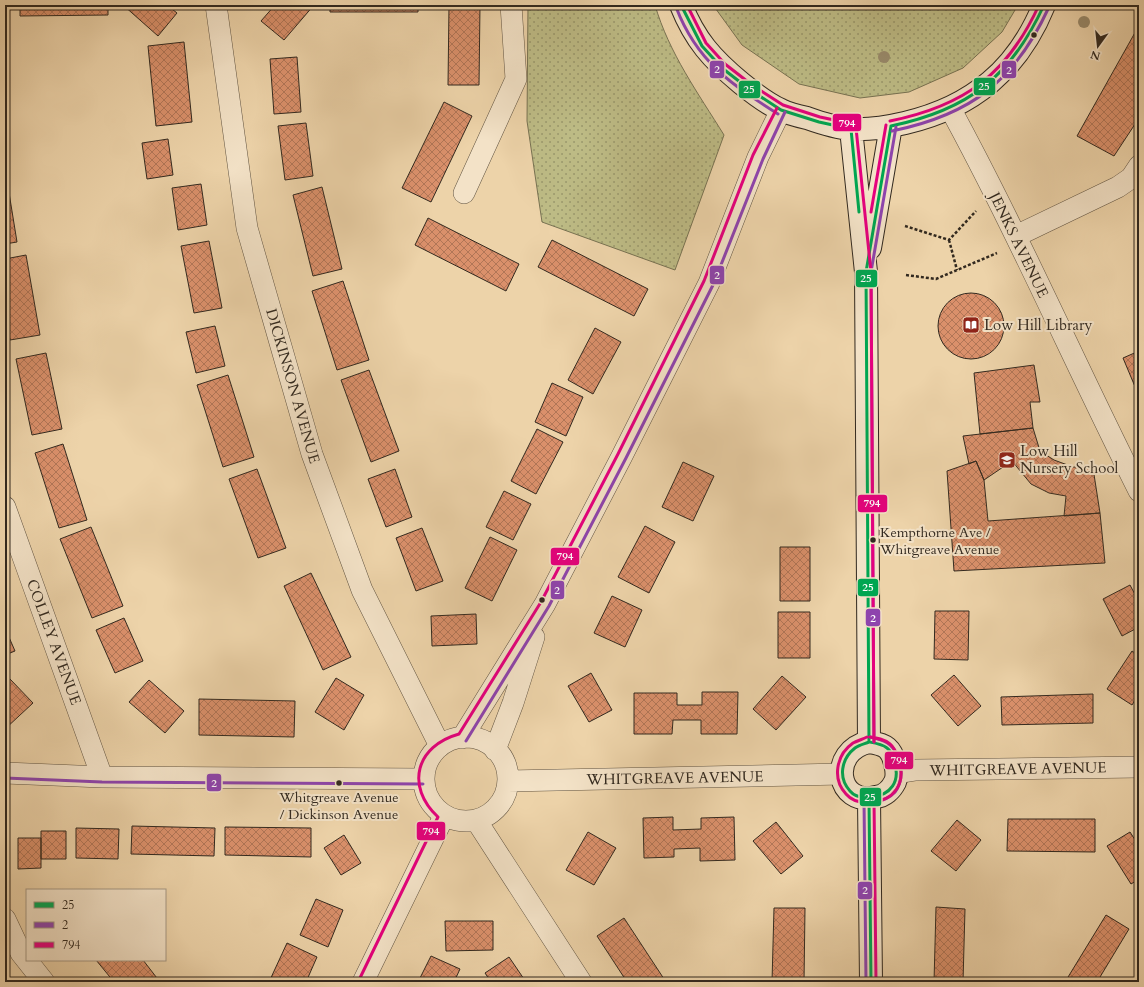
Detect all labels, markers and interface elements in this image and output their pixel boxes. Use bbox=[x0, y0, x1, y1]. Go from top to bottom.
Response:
north arrow bbox=[1078, 26, 1118, 66]
unlabelled marker bbox=[1029, 30, 1039, 40]
text: N bbox=[1089, 47, 1102, 64]
line badge: 2 bbox=[709, 60, 725, 79]
line badge: 2 bbox=[1001, 60, 1017, 79]
text: 2 bbox=[714, 62, 720, 77]
text: 2 bbox=[1006, 63, 1012, 78]
line badge: 25 bbox=[973, 77, 996, 96]
text: 25 bbox=[978, 79, 990, 94]
line badge: 25 bbox=[738, 80, 761, 99]
text: 25 bbox=[743, 82, 755, 97]
line badge: 794 bbox=[832, 113, 862, 132]
text: 794 bbox=[839, 116, 856, 131]
street label: JENKS AVENUE bbox=[984, 187, 1053, 301]
line badge: 2 bbox=[709, 265, 725, 285]
text: 2 bbox=[714, 268, 720, 283]
line badge: 25 bbox=[855, 269, 878, 288]
text: 25 bbox=[860, 271, 872, 286]
street label: DICKINSON AVENUE bbox=[261, 306, 325, 466]
library icon: Low Hill Library bbox=[961, 315, 981, 335]
place label: Low Hill Library bbox=[984, 315, 1092, 335]
place label: Low Hill Nursery School bbox=[1020, 441, 1119, 478]
school or university icon: Low Hill Nursery School bbox=[997, 450, 1017, 470]
line badge: 794 bbox=[857, 494, 888, 513]
text: 794 bbox=[864, 496, 881, 511]
place label: Kempthorne Ave / Whitgreave Avenue bbox=[879, 523, 999, 559]
marker: Kempthorne Ave / Whitgreave Avenue bbox=[868, 535, 878, 545]
line badge: 794 bbox=[550, 547, 580, 566]
text: 794 bbox=[557, 549, 574, 564]
street label: COLLEY AVENUE bbox=[22, 576, 86, 708]
line badge: 25 bbox=[857, 578, 879, 597]
line badge: 2 bbox=[550, 580, 565, 600]
text: 25 bbox=[862, 580, 874, 595]
text: 2 bbox=[554, 583, 560, 598]
unlabelled marker bbox=[537, 595, 547, 605]
line badge: 2 bbox=[865, 608, 881, 627]
text: 2 bbox=[870, 611, 876, 626]
line badge: 794 bbox=[884, 751, 914, 770]
text: 794 bbox=[891, 753, 908, 768]
street label: WHITGREAVE AVENUE bbox=[928, 757, 1107, 781]
street label: WHITGREAVE AVENUE bbox=[585, 766, 764, 790]
line badge: 2 bbox=[206, 773, 222, 792]
text: 2 bbox=[211, 776, 217, 791]
marker: Whitgreave Avenue / Dickinson Avenue bbox=[334, 778, 344, 788]
line badge: 25 bbox=[859, 787, 882, 807]
place label: Whitgreave Avenue / Dickinson Avenue bbox=[278, 788, 399, 824]
text: 25 bbox=[864, 790, 876, 805]
line badge: 794 bbox=[416, 821, 446, 841]
text: 794 bbox=[423, 824, 440, 839]
line badge: 2 bbox=[857, 881, 873, 900]
text: 2 bbox=[862, 883, 868, 898]
legend bbox=[26, 889, 166, 961]
text: 25 bbox=[62, 897, 74, 913]
text: 2 bbox=[62, 917, 68, 933]
text: 794 bbox=[62, 937, 80, 953]

